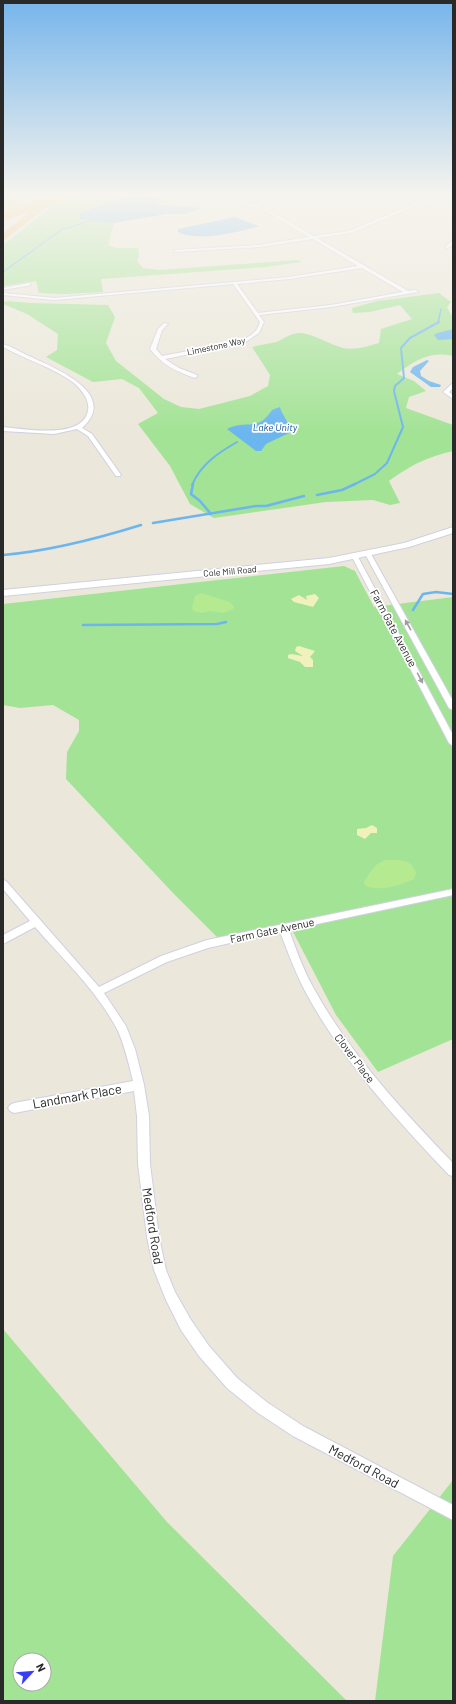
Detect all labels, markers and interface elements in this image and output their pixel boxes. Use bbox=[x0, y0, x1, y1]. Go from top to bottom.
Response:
street label: Limestone Way bbox=[186, 334, 246, 358]
water label: Lake Unity bbox=[253, 421, 298, 433]
street label: Cole Mill Road bbox=[203, 563, 257, 579]
street label: Farm Gate Avenue bbox=[368, 587, 420, 669]
one-way arrow bbox=[404, 619, 411, 631]
one-way arrow bbox=[417, 672, 423, 683]
street label: Farm Gate Avenue bbox=[229, 915, 316, 945]
street label: Clover Place bbox=[332, 1031, 378, 1085]
street label: Landmark Place bbox=[31, 1080, 123, 1112]
street label: Medford Road bbox=[139, 1186, 167, 1266]
street label: Medford Road bbox=[326, 1441, 402, 1491]
north arrow bbox=[12, 1652, 52, 1692]
text: N bbox=[34, 1661, 49, 1674]

